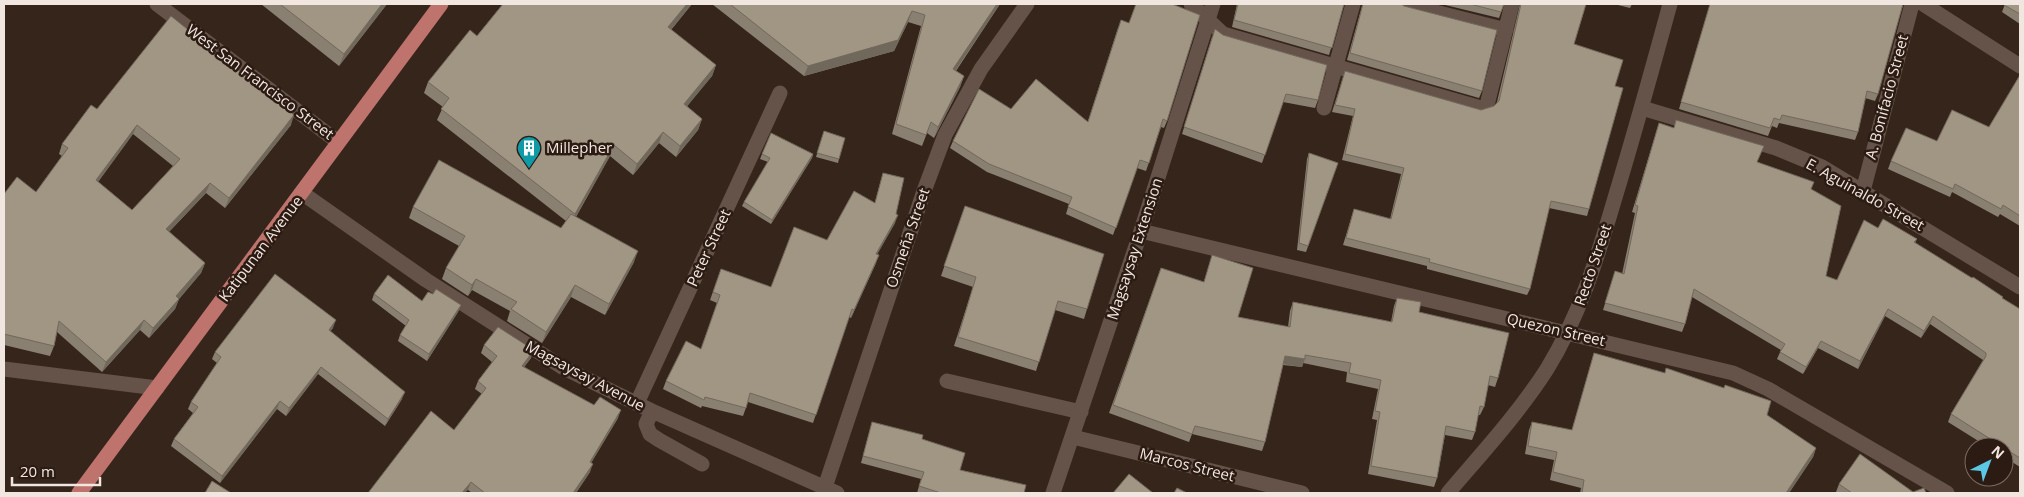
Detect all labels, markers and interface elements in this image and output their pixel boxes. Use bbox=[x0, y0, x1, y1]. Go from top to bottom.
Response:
street label: West San Francisco Street bbox=[183, 19, 338, 143]
street label: A. Bonifacio Street bbox=[1860, 32, 1912, 161]
building icon: Millepher bbox=[516, 135, 542, 169]
place label: Millepher bbox=[546, 137, 612, 157]
street label: E. Aguinaldo Street bbox=[1803, 153, 1928, 235]
street label: Magsaysay Extension bbox=[1102, 175, 1166, 322]
street label: Osmeña Street bbox=[881, 185, 934, 290]
street label: Katipunan Avenue bbox=[214, 191, 307, 305]
street label: Peter Street bbox=[681, 206, 735, 289]
street label: Recto Street bbox=[1569, 221, 1615, 308]
street label: Quezon Street bbox=[1505, 308, 1607, 350]
street label: Magsaysay Avenue bbox=[522, 335, 648, 415]
north arrow bbox=[1964, 437, 2014, 487]
text: N bbox=[1987, 441, 2009, 463]
street label: Marcos Street bbox=[1138, 443, 1237, 485]
scale bar bbox=[12, 454, 100, 486]
text: 20 m bbox=[20, 461, 55, 481]

